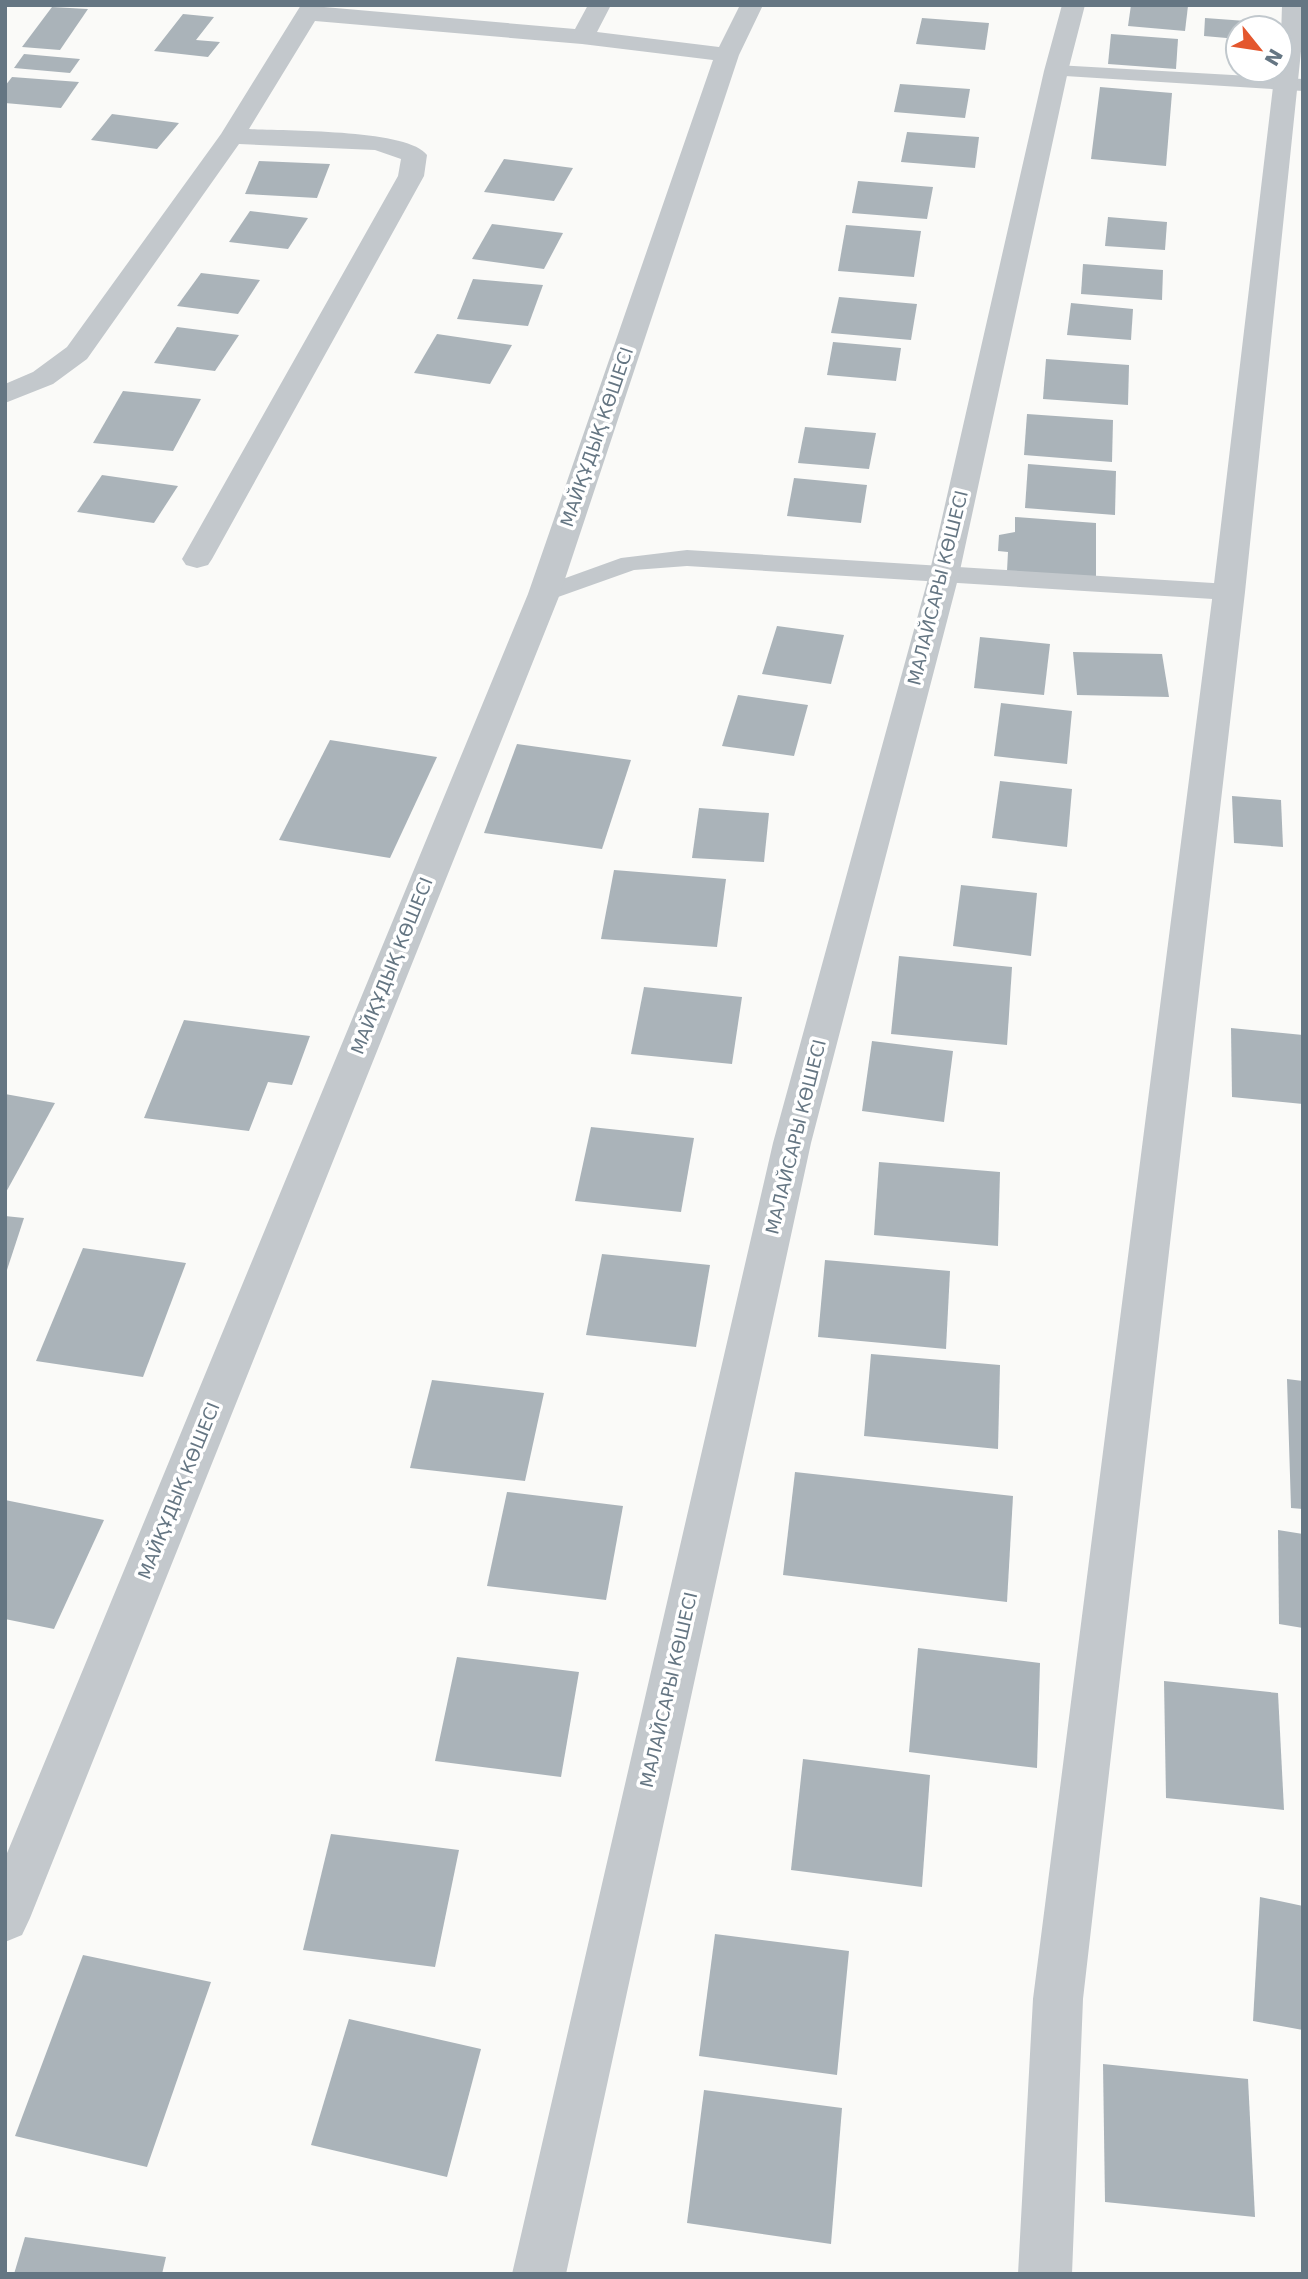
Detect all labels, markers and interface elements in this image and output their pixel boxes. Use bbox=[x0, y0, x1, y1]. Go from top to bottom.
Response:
north arrow bbox=[1224, 14, 1294, 84]
text: N bbox=[1260, 45, 1287, 70]
street label: МАЙҚҰДЫҚ КӨШЕСІ bbox=[556, 344, 637, 530]
street label: МАЛАЙСАРЫ КӨШЕСІ bbox=[903, 488, 972, 687]
street label: МАЙҚҰДЫҚ КӨШЕСІ bbox=[346, 874, 437, 1057]
street label: МАЛАЙСАРЫ КӨШЕСІ bbox=[761, 1037, 830, 1236]
street label: МАЙҚҰДЫҚ КӨШЕСІ bbox=[133, 1399, 224, 1582]
street label: МАЛАЙСАРЫ КӨШЕСІ bbox=[636, 1590, 701, 1790]

